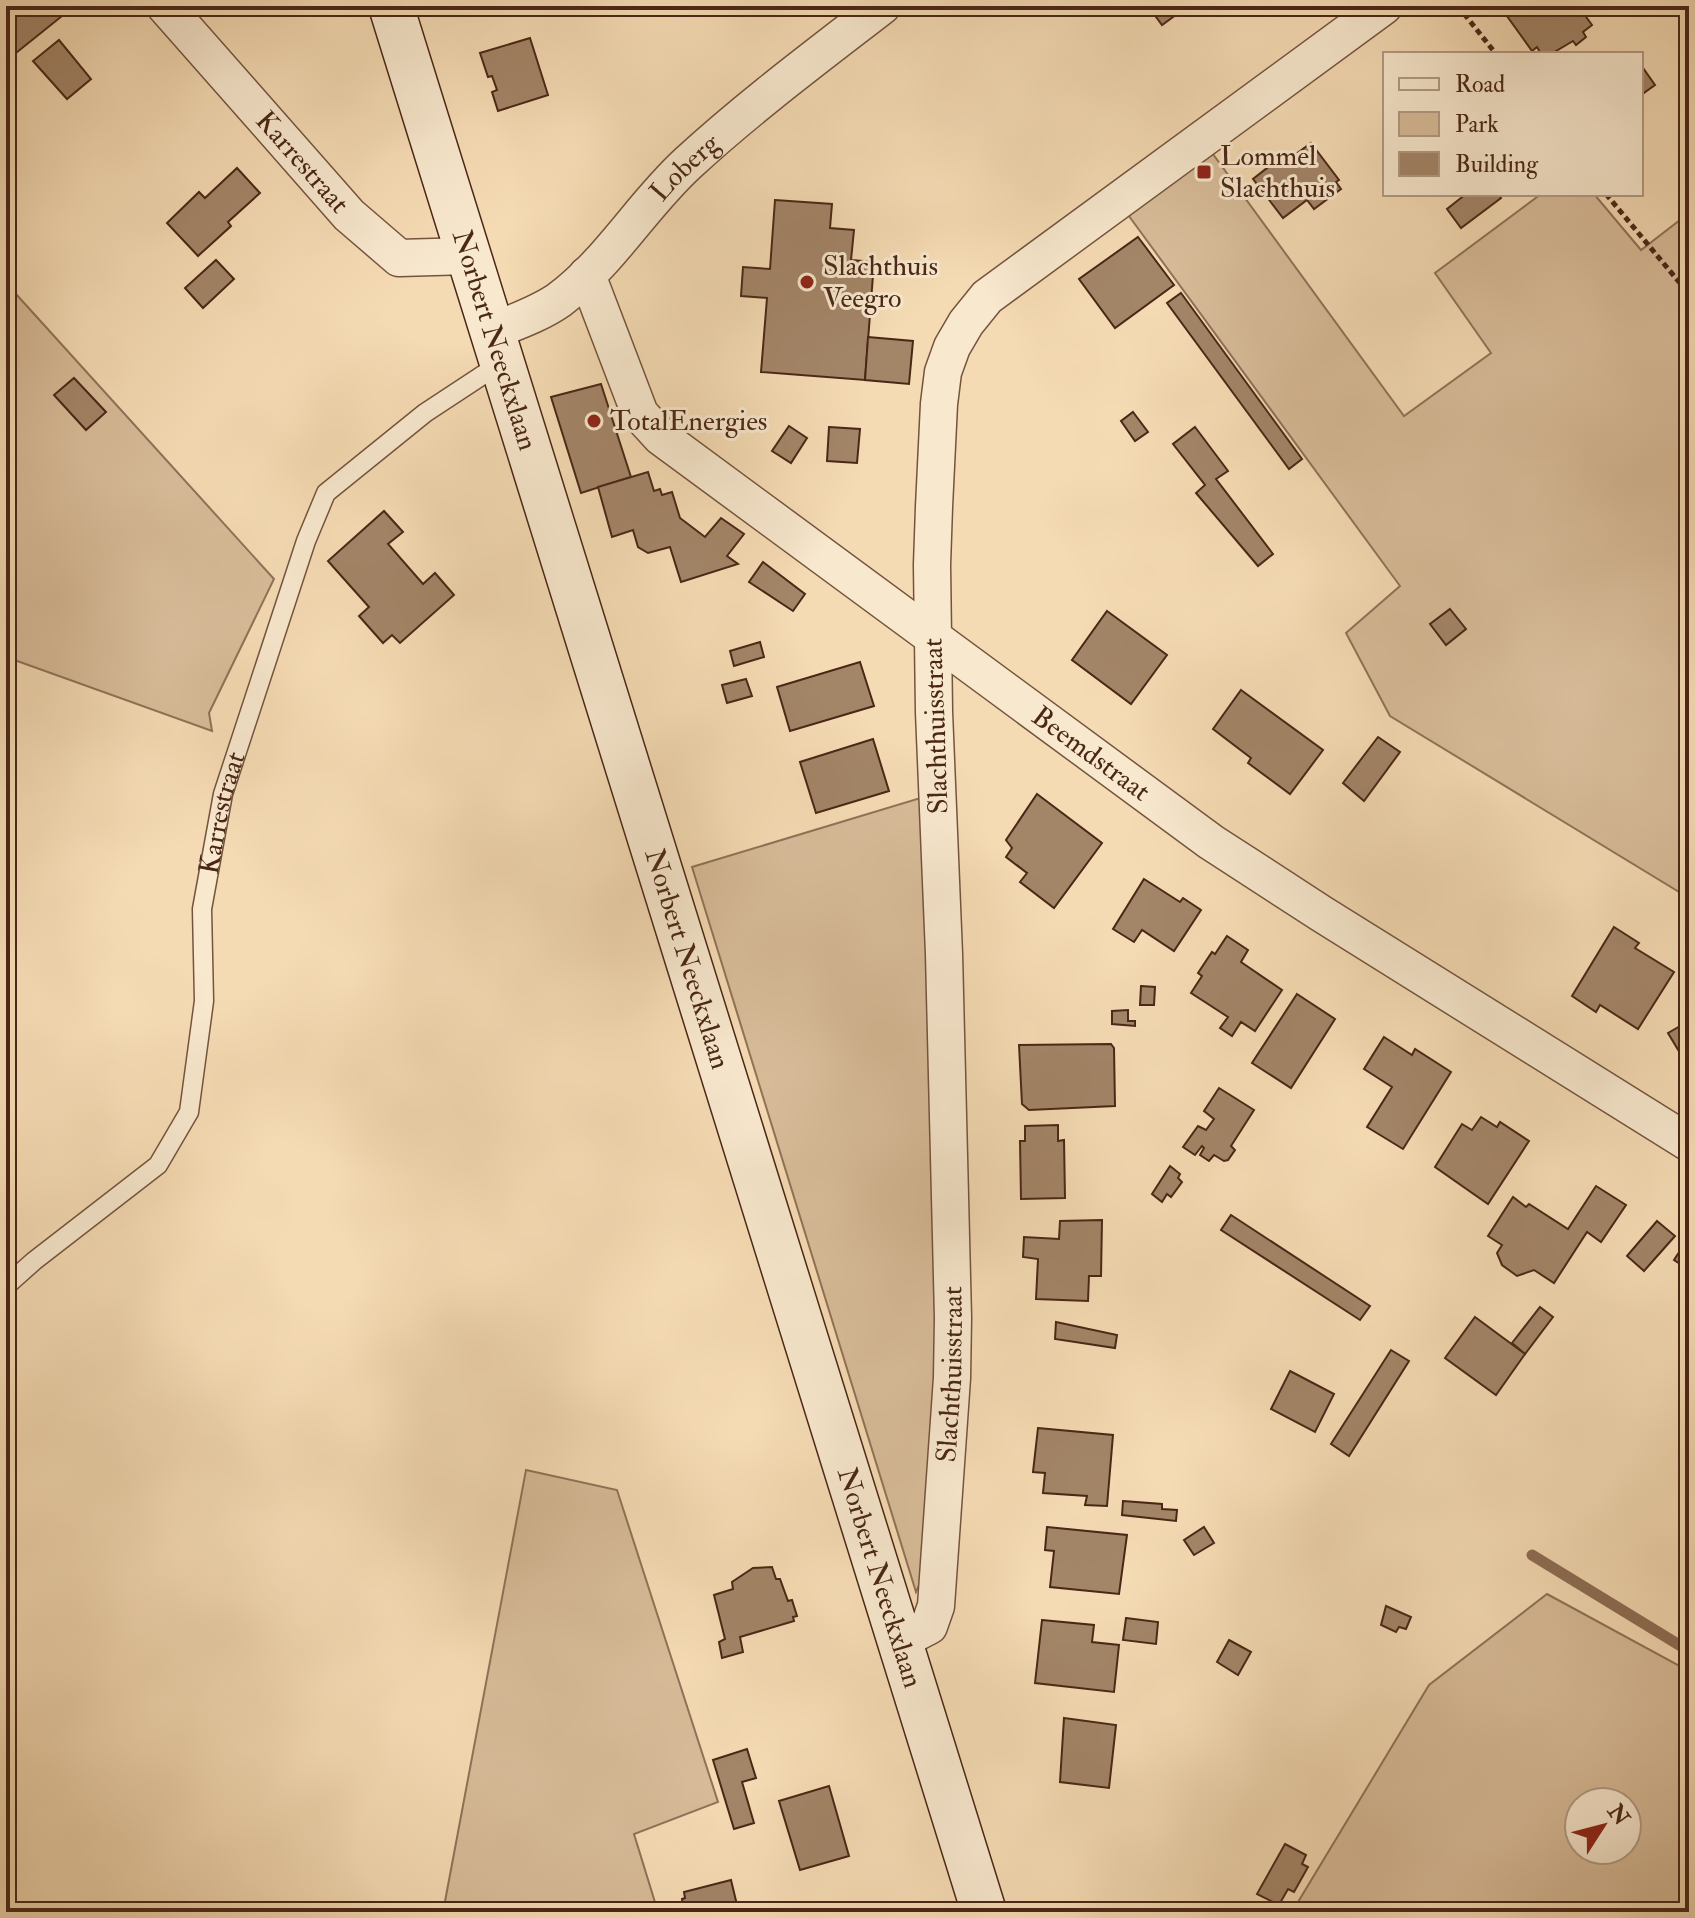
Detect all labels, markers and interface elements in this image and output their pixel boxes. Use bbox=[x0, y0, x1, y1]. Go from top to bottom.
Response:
legend bbox=[1383, 52, 1643, 196]
text: Road bbox=[1455, 69, 1505, 100]
street label: Karrestraat bbox=[248, 104, 357, 221]
text: Park bbox=[1455, 109, 1499, 140]
street label: Loberg bbox=[642, 125, 727, 209]
place label: Lommel Slachthuis bbox=[1220, 139, 1335, 206]
text: Building bbox=[1455, 149, 1539, 180]
marker: Lommel Slachthuis bbox=[1195, 163, 1213, 181]
street label: Norbert Neeckxlaan bbox=[444, 226, 546, 455]
place label: Slachthuis Veegro bbox=[823, 249, 938, 316]
marker: Slachthuis Veegro bbox=[798, 273, 816, 291]
place label: TotalEnergies bbox=[610, 404, 767, 439]
marker: TotalEnergies bbox=[585, 412, 603, 430]
street label: Slachthuisstraat bbox=[915, 637, 957, 815]
street label: Beemdstraat bbox=[1025, 699, 1157, 809]
street label: Karrestraat bbox=[191, 747, 253, 877]
street label: Norbert Neeckxlaan bbox=[637, 844, 738, 1073]
street label: Slachthuisstraat bbox=[929, 1286, 971, 1464]
street label: Norbert Neeckxlaan bbox=[829, 1463, 931, 1692]
north arrow bbox=[1563, 1786, 1643, 1866]
text: N bbox=[1601, 1798, 1636, 1831]

